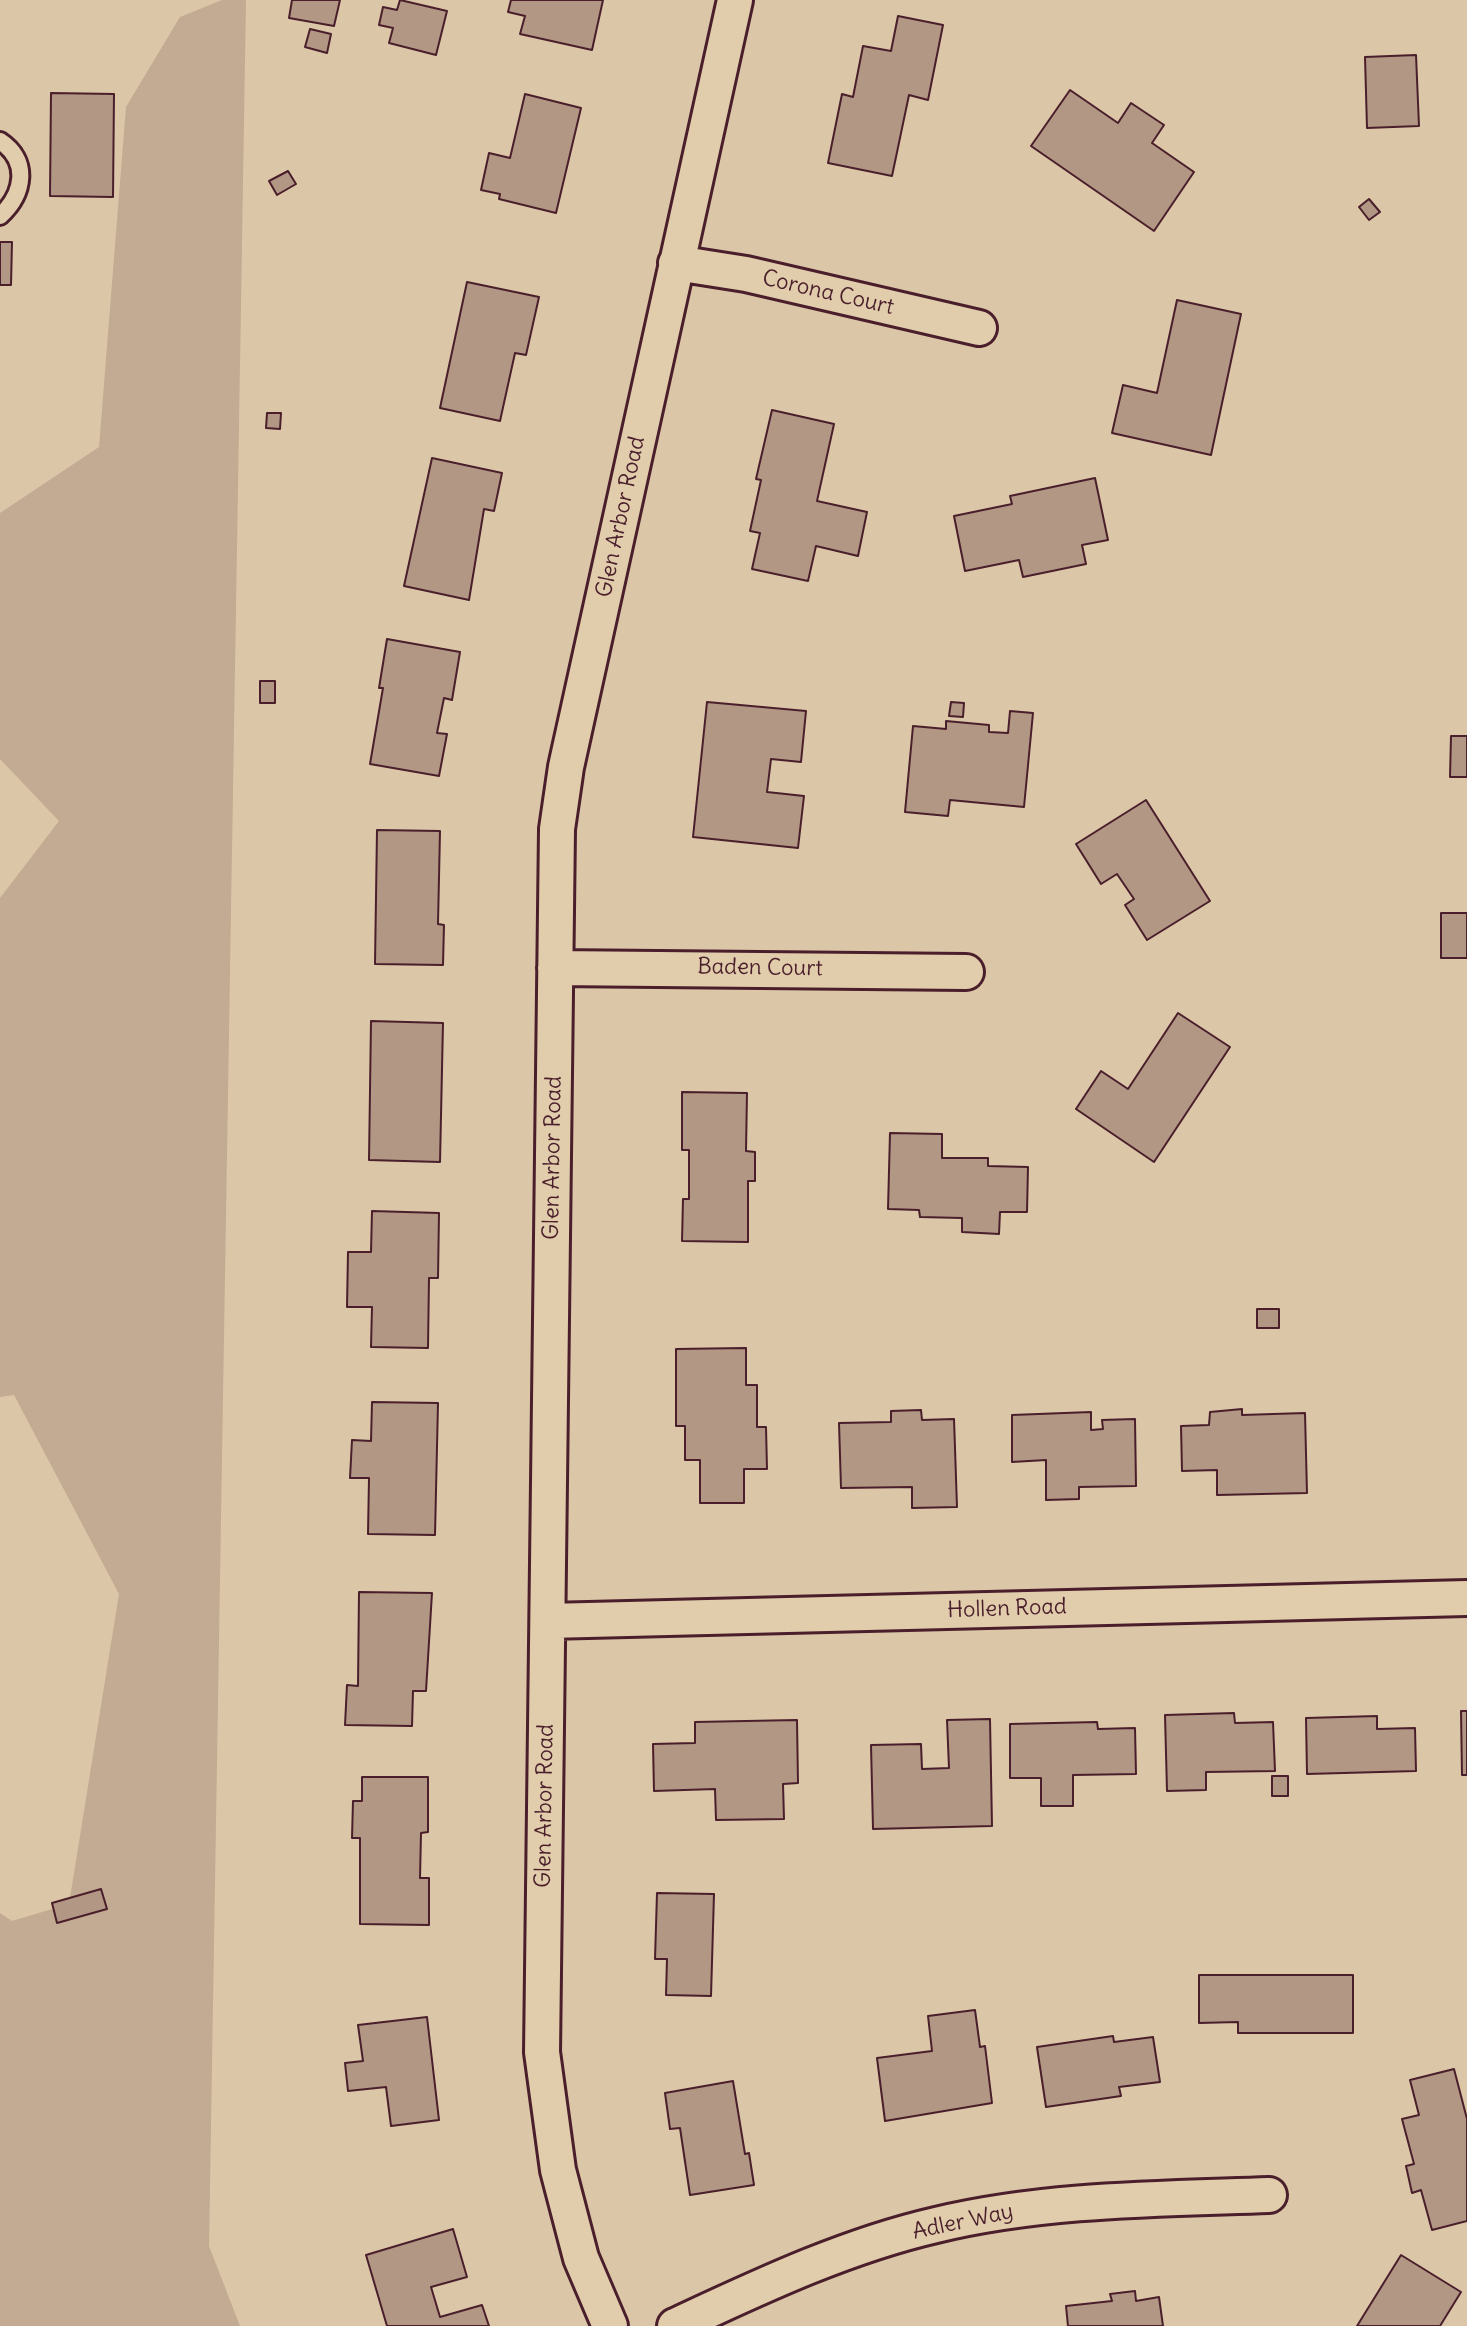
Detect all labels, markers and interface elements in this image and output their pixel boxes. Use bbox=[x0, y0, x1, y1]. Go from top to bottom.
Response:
street label: Corona Court bbox=[760, 265, 896, 321]
street label: Glen Arbor Road bbox=[591, 434, 651, 600]
street label: Baden Court bbox=[697, 954, 823, 982]
street label: Glen Arbor Road bbox=[538, 1076, 568, 1240]
street label: Hollen Road bbox=[947, 1594, 1067, 1624]
street label: Glen Arbor Road bbox=[530, 1724, 560, 1888]
street label: Adler Way bbox=[910, 2198, 1016, 2246]

